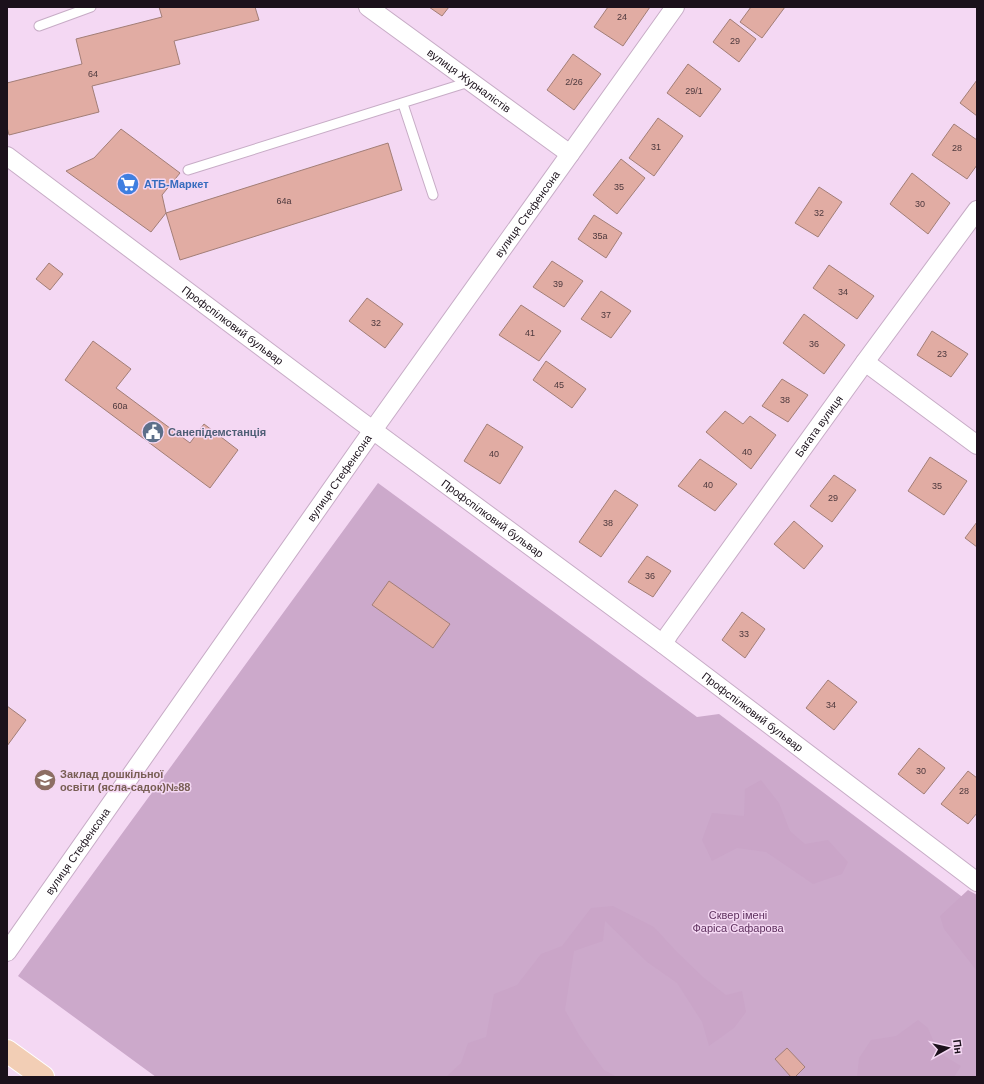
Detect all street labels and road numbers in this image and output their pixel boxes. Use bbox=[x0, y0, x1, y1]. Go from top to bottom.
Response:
street label: вулиця Журналістів bbox=[425, 46, 513, 115]
street label: вулиця Стефенсона bbox=[492, 168, 563, 259]
street label: Профспілковий бульвар bbox=[180, 283, 286, 367]
street label: Багата вулиця bbox=[793, 393, 845, 459]
street label: вулиця Стефенсона bbox=[305, 432, 374, 524]
street label: Профспілковий бульвар bbox=[439, 477, 546, 560]
street label: Профспілковий бульвар bbox=[700, 670, 805, 754]
street label: вулиця Стефенсона bbox=[43, 805, 113, 897]

